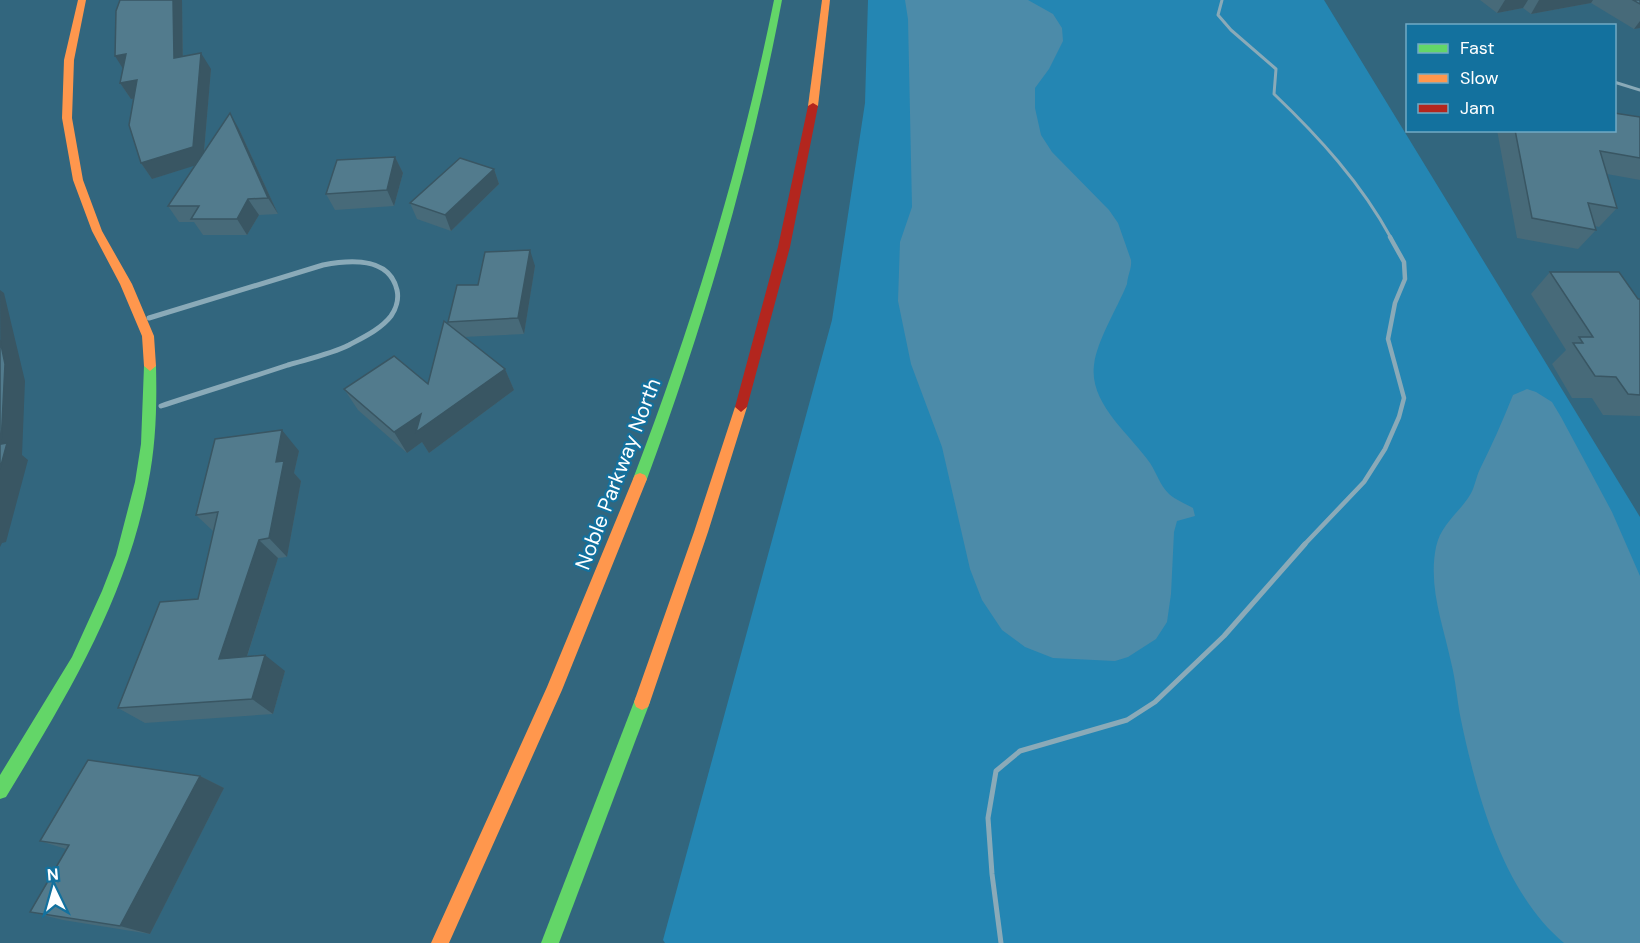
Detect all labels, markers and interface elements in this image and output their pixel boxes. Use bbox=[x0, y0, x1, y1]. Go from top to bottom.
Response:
legend bbox=[1406, 24, 1616, 132]
text: Fast bbox=[1460, 36, 1495, 60]
text: Slow bbox=[1460, 66, 1499, 90]
text: Jam bbox=[1460, 96, 1495, 120]
street label: Noble Parkway North bbox=[569, 374, 667, 574]
north arrow bbox=[24, 859, 84, 919]
text: N bbox=[46, 864, 59, 886]

